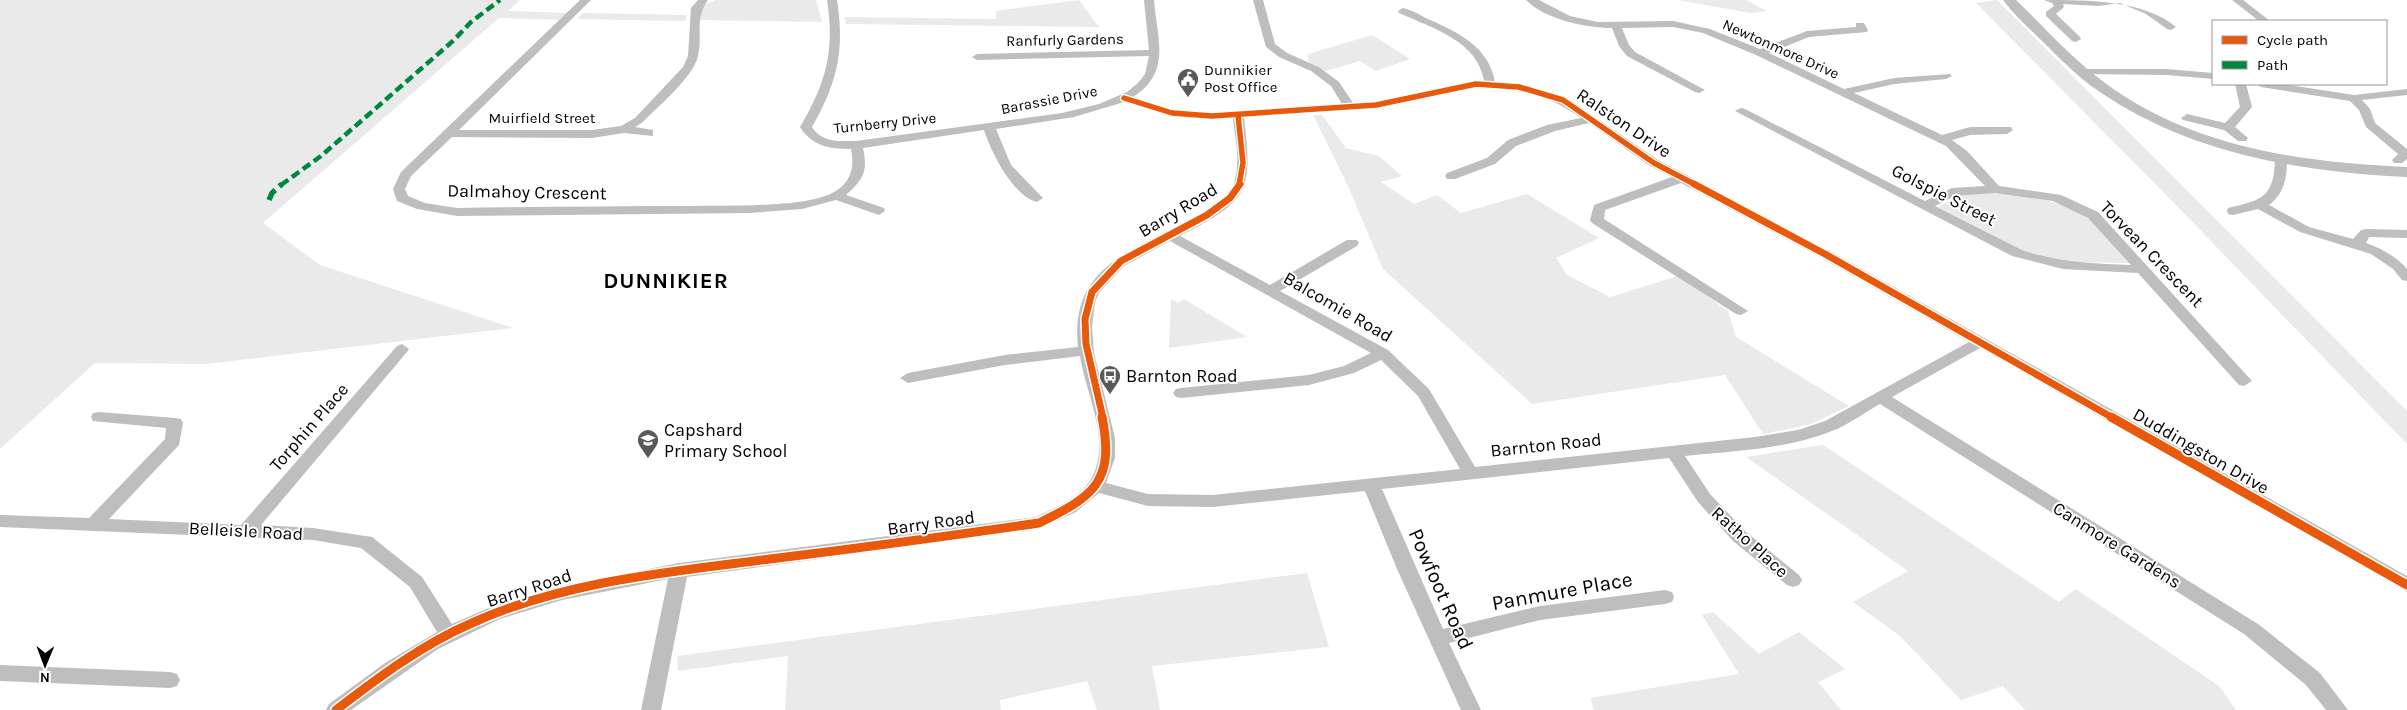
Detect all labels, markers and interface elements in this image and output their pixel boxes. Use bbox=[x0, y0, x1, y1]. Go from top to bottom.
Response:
street label: Newtonmore Drive bbox=[1720, 15, 1842, 83]
legend bbox=[2212, 20, 2387, 85]
street label: Ranfurly Gardens bbox=[1006, 30, 1124, 50]
text: Cycle path bbox=[2257, 31, 2328, 49]
text: Path bbox=[2257, 56, 2288, 74]
place label: Dunnikier Post Office bbox=[1204, 61, 1277, 96]
public building icon: Dunnikier Post Office bbox=[1176, 67, 1200, 98]
street label: Barassie Drive bbox=[999, 82, 1099, 118]
street label: Ralston Drive bbox=[1573, 83, 1675, 163]
street label: Muirfield Street bbox=[489, 109, 596, 127]
street label: Turnberry Drive bbox=[833, 109, 937, 137]
street label: Golspie Street bbox=[1888, 159, 2000, 231]
street label: Barry Road bbox=[1135, 178, 1221, 242]
street label: Dalmahoy Crescent bbox=[447, 180, 607, 204]
street label: Torvean Crescent bbox=[2096, 196, 2209, 312]
street label: Balcomie Road bbox=[1279, 267, 1397, 347]
district label: DUNNIKIER bbox=[603, 268, 729, 294]
bus stop icon: Barnton Road bbox=[1098, 364, 1122, 395]
place label: Barnton Road bbox=[1126, 365, 1238, 387]
street label: Torphin Place bbox=[265, 379, 353, 475]
street label: Duddingston Drive bbox=[2129, 403, 2273, 499]
place label: Capshard Primary School bbox=[664, 419, 788, 462]
school or university icon: Capshard Primary School bbox=[636, 428, 660, 459]
street label: Barnton Road bbox=[1489, 428, 1603, 462]
street label: Canmore Gardens bbox=[2049, 497, 2185, 593]
street label: Ratho Place bbox=[1707, 502, 1793, 582]
street label: Barry Road bbox=[886, 506, 976, 540]
street label: Belleisle Road bbox=[188, 517, 304, 545]
street label: Powfoot Road bbox=[1404, 525, 1478, 653]
street label: Barry Road bbox=[484, 564, 574, 612]
street label: Panmure Place bbox=[1490, 567, 1634, 615]
north arrow bbox=[20, 640, 70, 690]
text: N bbox=[40, 669, 50, 686]

